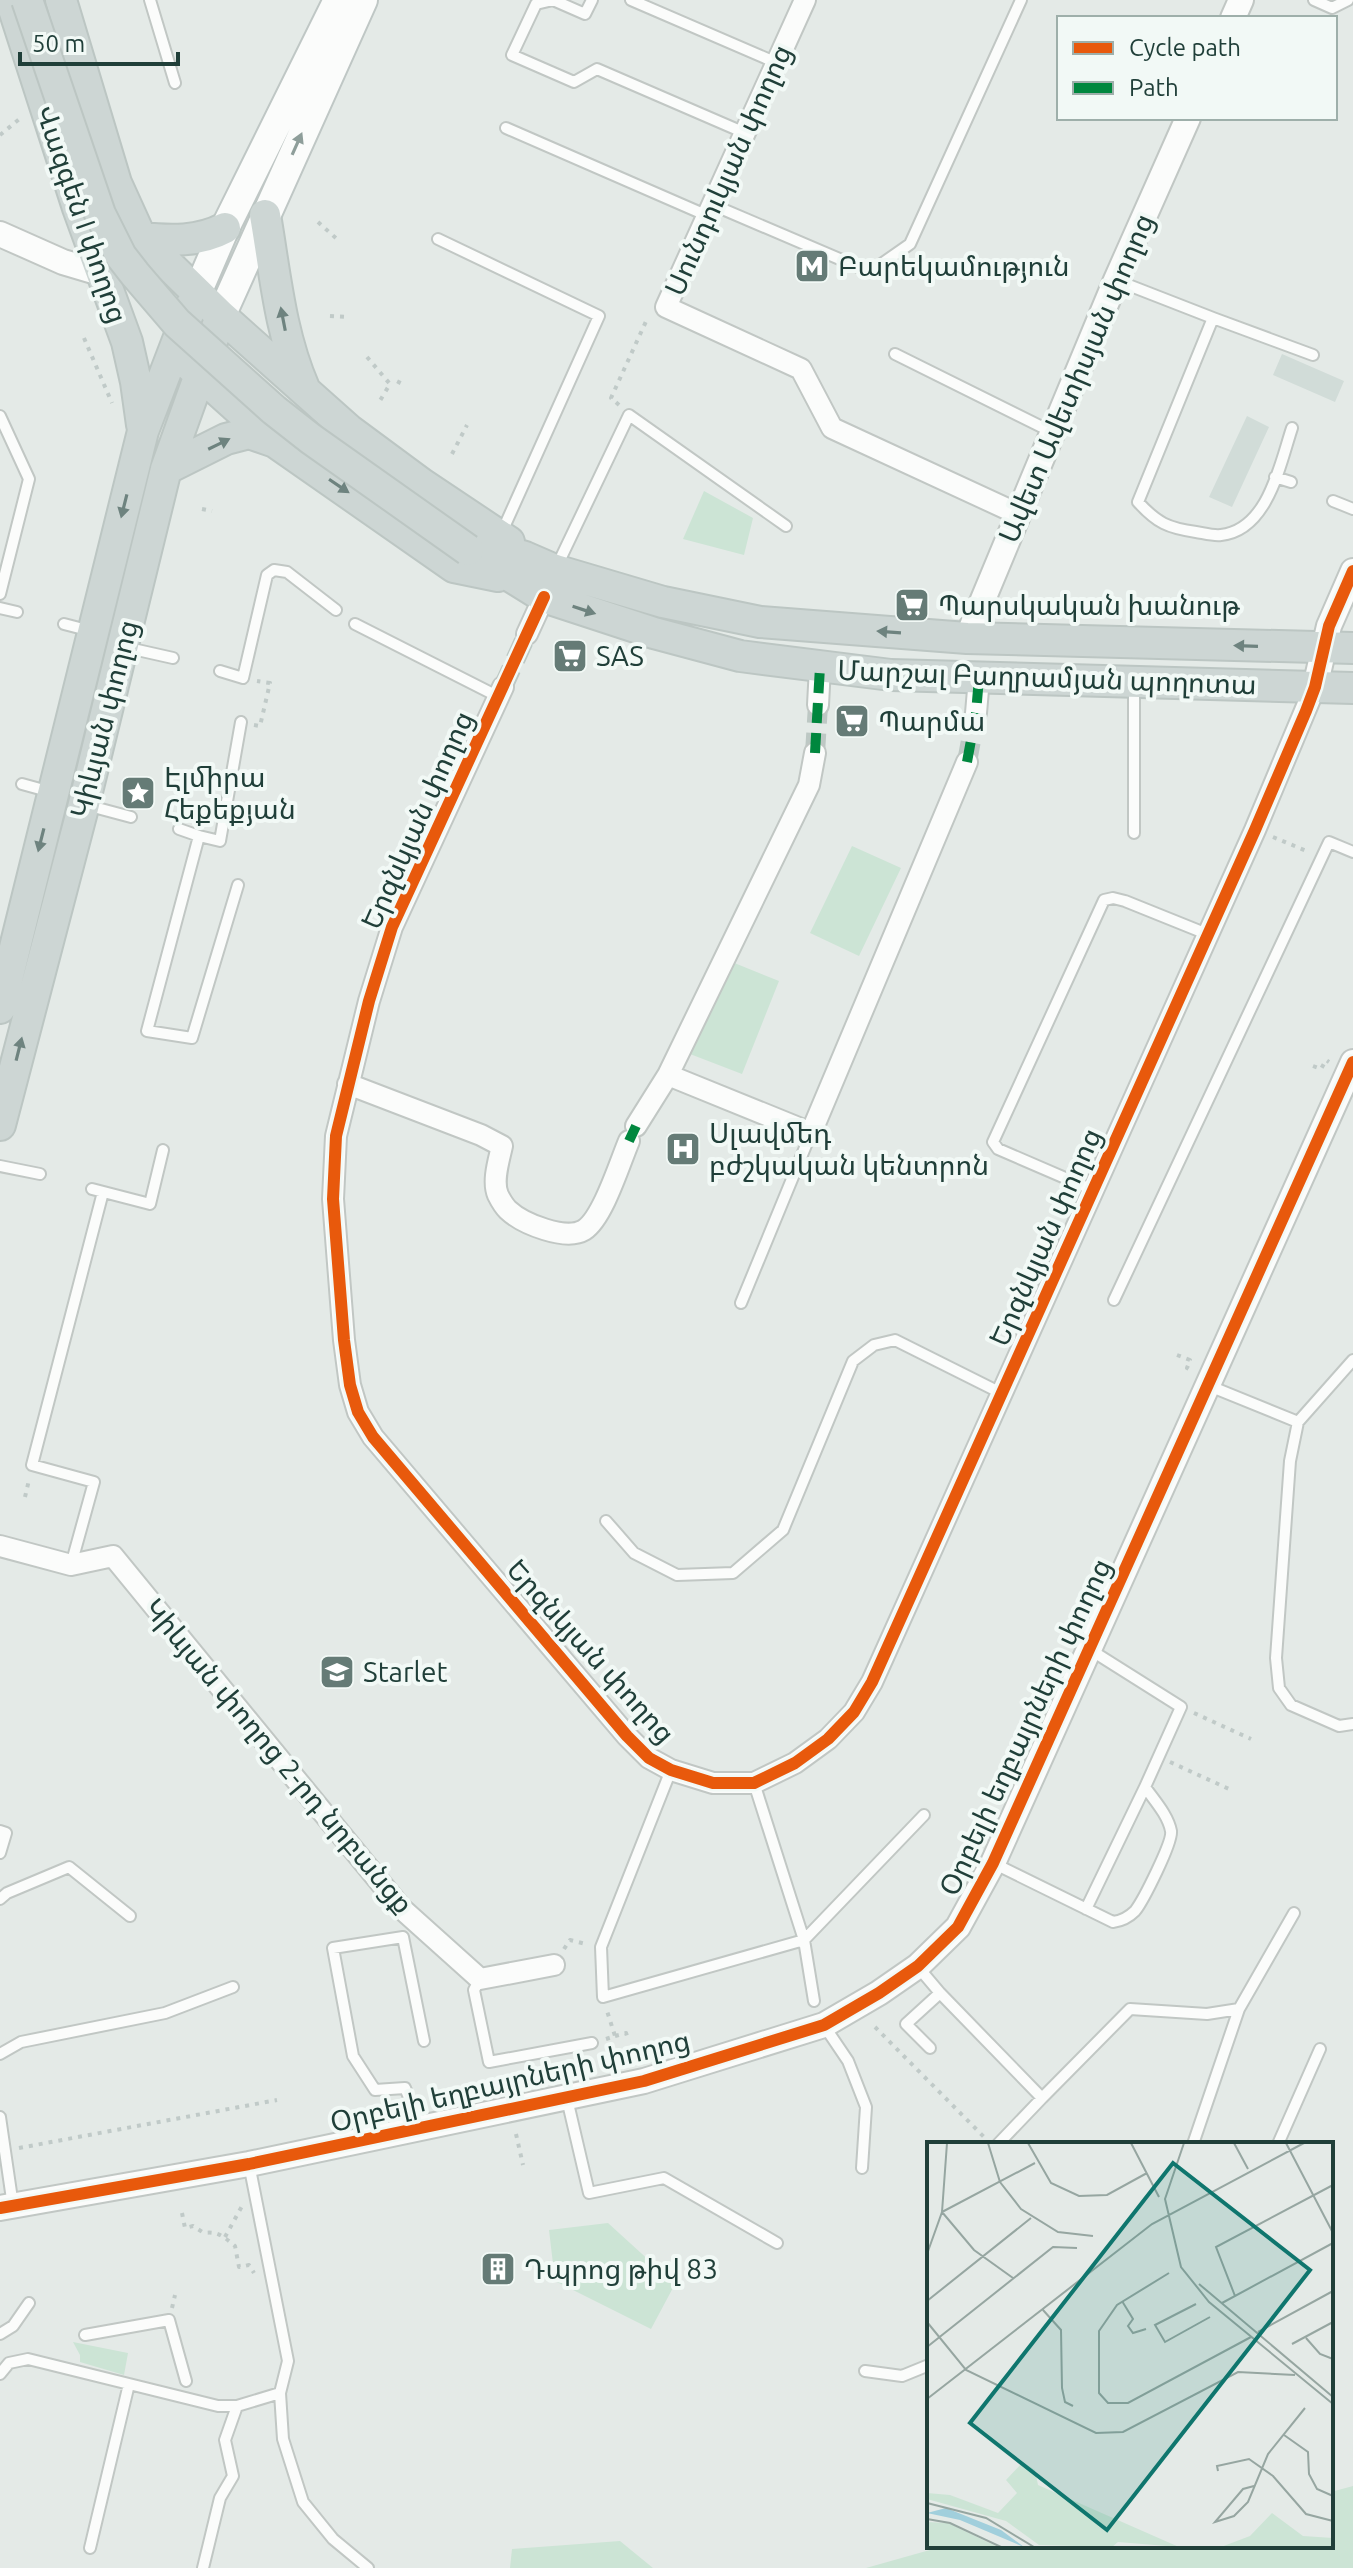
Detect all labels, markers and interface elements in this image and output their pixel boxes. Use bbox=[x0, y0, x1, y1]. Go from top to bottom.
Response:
scale bar bbox=[20, 16, 178, 66]
legend bbox=[1057, 16, 1337, 120]
text: 50 m bbox=[32, 30, 85, 57]
text: Cycle path bbox=[1129, 34, 1241, 61]
street label: Սունդուկյան փողոց bbox=[658, 40, 799, 301]
text: Path bbox=[1129, 74, 1179, 101]
street label: Վազգեն I փողոց bbox=[29, 101, 134, 327]
one-way arrow bbox=[290, 132, 304, 156]
street label: Ավետ Ավետիսյան փողոց bbox=[992, 209, 1161, 548]
metro station icon: Բարեկամություն bbox=[793, 247, 831, 285]
place label: Բարեկամություն bbox=[838, 250, 1070, 283]
one-way arrow bbox=[276, 307, 288, 332]
one-way arrow bbox=[208, 437, 231, 451]
one-way arrow bbox=[329, 478, 350, 493]
one-way arrow bbox=[117, 494, 129, 519]
supermarket icon: Պարսկական խանութ bbox=[893, 586, 931, 624]
place label: Պարսկական խանութ bbox=[938, 589, 1240, 622]
one-way arrow bbox=[572, 604, 596, 617]
street label: Կիևյան փողոց bbox=[64, 617, 145, 822]
one-way arrow bbox=[876, 625, 901, 638]
supermarket icon: SAS bbox=[551, 637, 589, 675]
one-way arrow bbox=[1233, 639, 1258, 652]
place label: SAS bbox=[596, 640, 644, 671]
street label: Մարշալ Բաղրամյան պողոտա bbox=[837, 654, 1257, 701]
supermarket icon: Պարմա bbox=[833, 702, 871, 740]
place label: Պարմա bbox=[878, 705, 985, 738]
street label: Երզնկյան փողոց bbox=[355, 706, 480, 934]
place label: Էլմիրա Հեքեքյան bbox=[164, 761, 296, 826]
place icon: Էլմիրա Հեքեքյան bbox=[119, 774, 157, 812]
one-way arrow bbox=[35, 828, 47, 853]
one-way arrow bbox=[14, 1036, 26, 1061]
place label: Սլավմեդ բժշկական կենտրոն bbox=[709, 1117, 989, 1182]
street label: Երզնկյան փողոց bbox=[983, 1123, 1108, 1351]
hospital icon: Սլավմեդ բժշկական կենտրոն bbox=[664, 1130, 702, 1168]
street label: Երզնկյան փողոց bbox=[500, 1553, 682, 1750]
street label: Օրբելի եղբայրների փողոց bbox=[933, 1553, 1118, 1901]
street label: Կիևյան փողոց 2-րդ նրբանցք bbox=[137, 1592, 420, 1920]
school or university icon: Starlet bbox=[318, 1653, 356, 1691]
place label: Starlet bbox=[363, 1656, 447, 1687]
street label: Օրբելի եղբայրների փողոց bbox=[327, 2024, 693, 2139]
inset map bbox=[927, 2142, 1333, 2548]
building icon: Դպրոց թիվ 83 bbox=[479, 2250, 517, 2288]
place label: Դպրոց թիվ 83 bbox=[524, 2253, 718, 2286]

